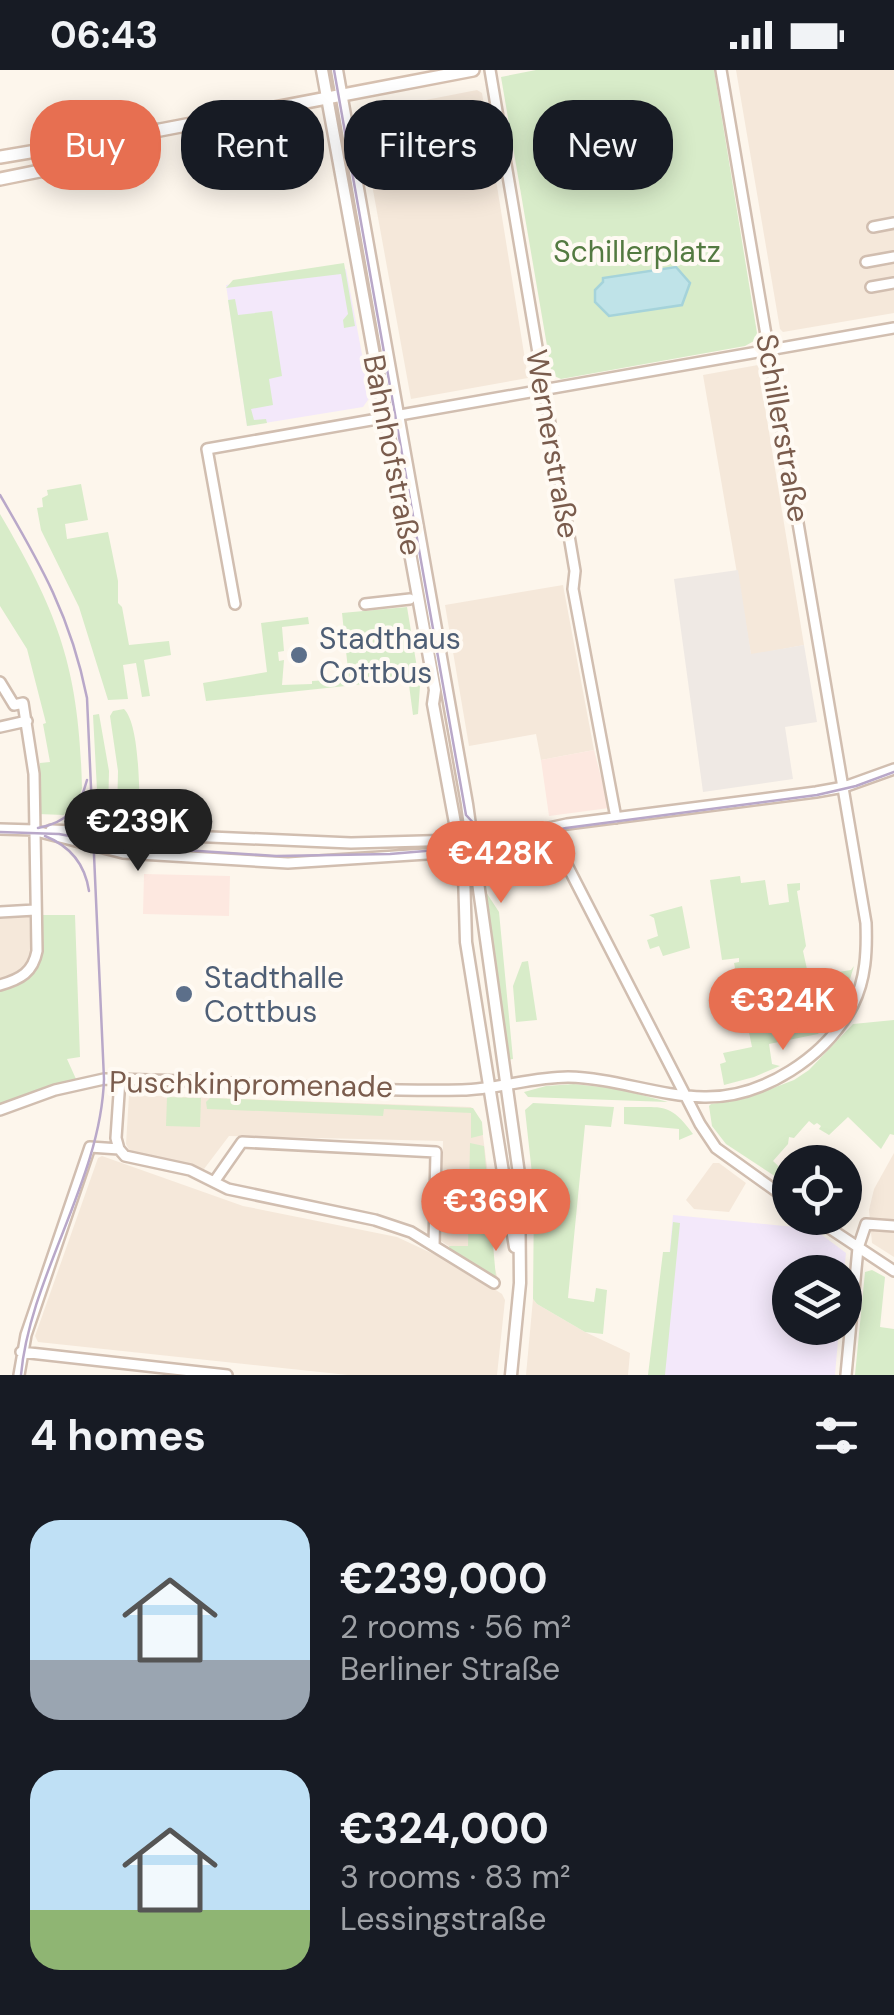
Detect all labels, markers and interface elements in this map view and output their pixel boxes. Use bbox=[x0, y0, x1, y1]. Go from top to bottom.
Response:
text: 06:43 bbox=[50, 10, 158, 60]
chip: Buy bbox=[30, 100, 161, 190]
chip: Rent bbox=[181, 100, 324, 190]
chip: Filters bbox=[344, 100, 513, 190]
chip: New bbox=[533, 100, 673, 190]
park label: Schillerplatz bbox=[553, 232, 721, 271]
street label: Schillerstraße bbox=[747, 331, 819, 525]
street label: Wernerstraße bbox=[517, 347, 589, 541]
street label: Bahnhofstraße bbox=[354, 351, 432, 559]
place label: Stadthaus Cottbus bbox=[319, 619, 461, 692]
marker: Stadthaus Cottbus bbox=[288, 644, 310, 666]
pin: €239K bbox=[68, 789, 208, 874]
text: €239K bbox=[86, 800, 190, 842]
pin: €428K bbox=[431, 821, 571, 906]
text: €428K bbox=[448, 832, 554, 874]
place label: Stadthalle Cottbus bbox=[204, 958, 344, 1031]
pin: €324K bbox=[713, 968, 853, 1053]
text: €324K bbox=[731, 979, 835, 1021]
marker: Stadthalle Cottbus bbox=[173, 983, 195, 1005]
street label: Puschkinpromenade bbox=[109, 1062, 393, 1106]
map controls bbox=[772, 1145, 862, 1345]
button: locate bbox=[772, 1145, 862, 1235]
pin: €369K bbox=[426, 1169, 566, 1254]
text: €369K bbox=[443, 1180, 549, 1222]
button: layers bbox=[772, 1255, 862, 1345]
text: 4 homes bbox=[30, 1408, 206, 1463]
icon: filters bbox=[809, 1408, 864, 1463]
text: €239,000 bbox=[340, 1551, 547, 1606]
icon: home bbox=[110, 1560, 230, 1680]
text: 2 rooms · 56 m² bbox=[340, 1606, 571, 1648]
text: Berliner Straße bbox=[340, 1648, 560, 1690]
text: €324,000 bbox=[340, 1801, 549, 1856]
icon: home bbox=[110, 1810, 230, 1930]
text: 3 rooms · 83 m² bbox=[340, 1856, 571, 1898]
text: Lessingstraße bbox=[340, 1898, 546, 1940]

